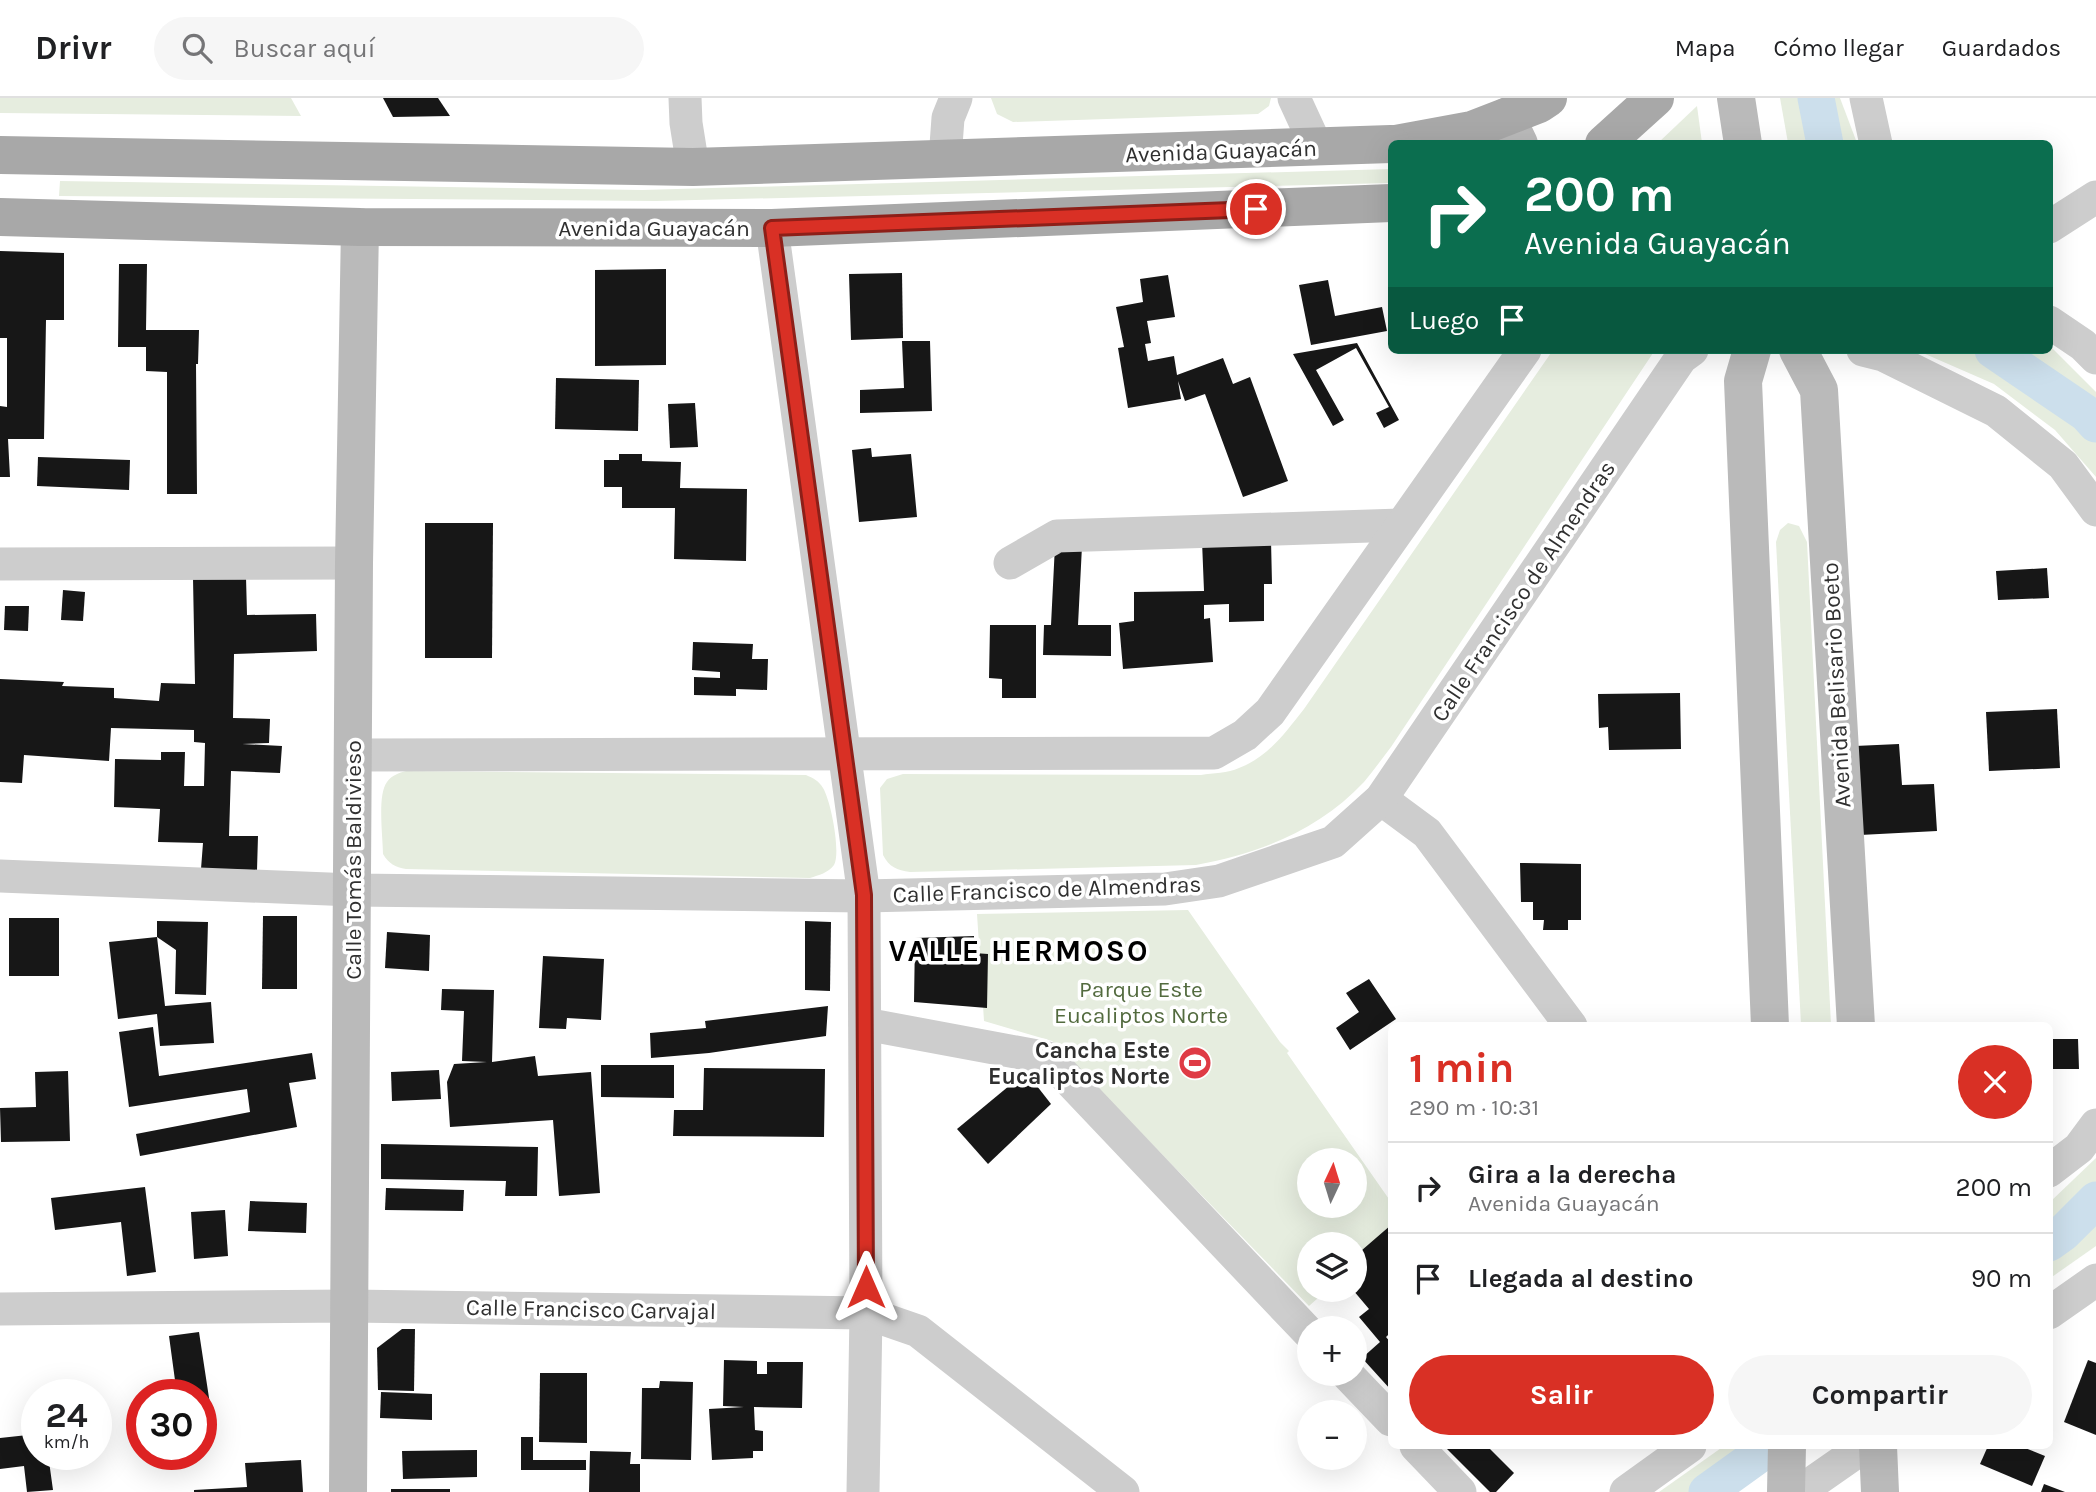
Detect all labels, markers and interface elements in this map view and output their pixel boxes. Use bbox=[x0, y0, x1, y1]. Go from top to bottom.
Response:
search box bbox=[154, 17, 644, 80]
text: Drivr bbox=[35, 29, 112, 67]
icon: search bbox=[178, 29, 216, 67]
text: Buscar aquí bbox=[234, 33, 375, 64]
text: Mapa bbox=[1675, 34, 1735, 62]
text: Cómo llegar bbox=[1773, 34, 1904, 62]
text: Guardados bbox=[1942, 34, 2061, 62]
street label: Avenida Guayacán bbox=[1125, 135, 1317, 168]
text: 200 m bbox=[1524, 166, 1675, 223]
icon: right bbox=[1409, 168, 1500, 259]
pin bbox=[1226, 179, 1286, 239]
icon: arrive bbox=[1237, 190, 1275, 228]
street label: Avenida Guayacán bbox=[558, 215, 750, 242]
text: Avenida Guayacán bbox=[1524, 225, 1791, 262]
icon: arrive bbox=[1493, 301, 1531, 339]
text: Luego bbox=[1409, 305, 1479, 336]
street label: Calle Francisco de Almendras bbox=[1426, 456, 1621, 727]
street label: Avenida Belisario Boeto bbox=[1817, 562, 1856, 808]
street label: Calle Tomás Baldivieso bbox=[340, 740, 367, 980]
street label: Calle Francisco de Almendras bbox=[892, 871, 1202, 908]
district label: VALLE HERMOSO bbox=[889, 933, 1149, 969]
park label: Parque Este Eucaliptos Norte bbox=[1054, 976, 1228, 1029]
place label: Cancha Este Eucaliptos Norte bbox=[988, 1037, 1170, 1090]
text: 1 min bbox=[1409, 1043, 1514, 1093]
sports icon: Cancha Este Eucaliptos Norte bbox=[1176, 1044, 1214, 1082]
button: close bbox=[1958, 1045, 2032, 1119]
text: 290 m · 10:31 bbox=[1409, 1094, 1539, 1121]
north arrow bbox=[1297, 1148, 1367, 1218]
map controls bbox=[1297, 1148, 1367, 1470]
text: Gira a la derecha bbox=[1468, 1159, 1677, 1190]
icon: right bbox=[1409, 1169, 1447, 1207]
text: 200 m bbox=[1956, 1172, 2032, 1203]
text: Avenida Guayacán bbox=[1468, 1190, 1660, 1217]
button: layers bbox=[1297, 1232, 1367, 1302]
position arrow bbox=[829, 1250, 903, 1324]
icon: arrive bbox=[1409, 1260, 1447, 1298]
text: Llegada al destino bbox=[1468, 1263, 1694, 1294]
text: 90 m bbox=[1971, 1263, 2032, 1294]
street label: Calle Francisco Carvajal bbox=[466, 1294, 716, 1325]
button: + bbox=[1297, 1316, 1367, 1386]
button: Salir bbox=[1409, 1355, 1714, 1435]
button: Compartir bbox=[1728, 1355, 2032, 1435]
speed limit sign: 30 bbox=[126, 1379, 217, 1470]
text: 24 bbox=[46, 1395, 88, 1436]
button: − bbox=[1297, 1400, 1367, 1470]
text: km/h bbox=[44, 1431, 89, 1453]

